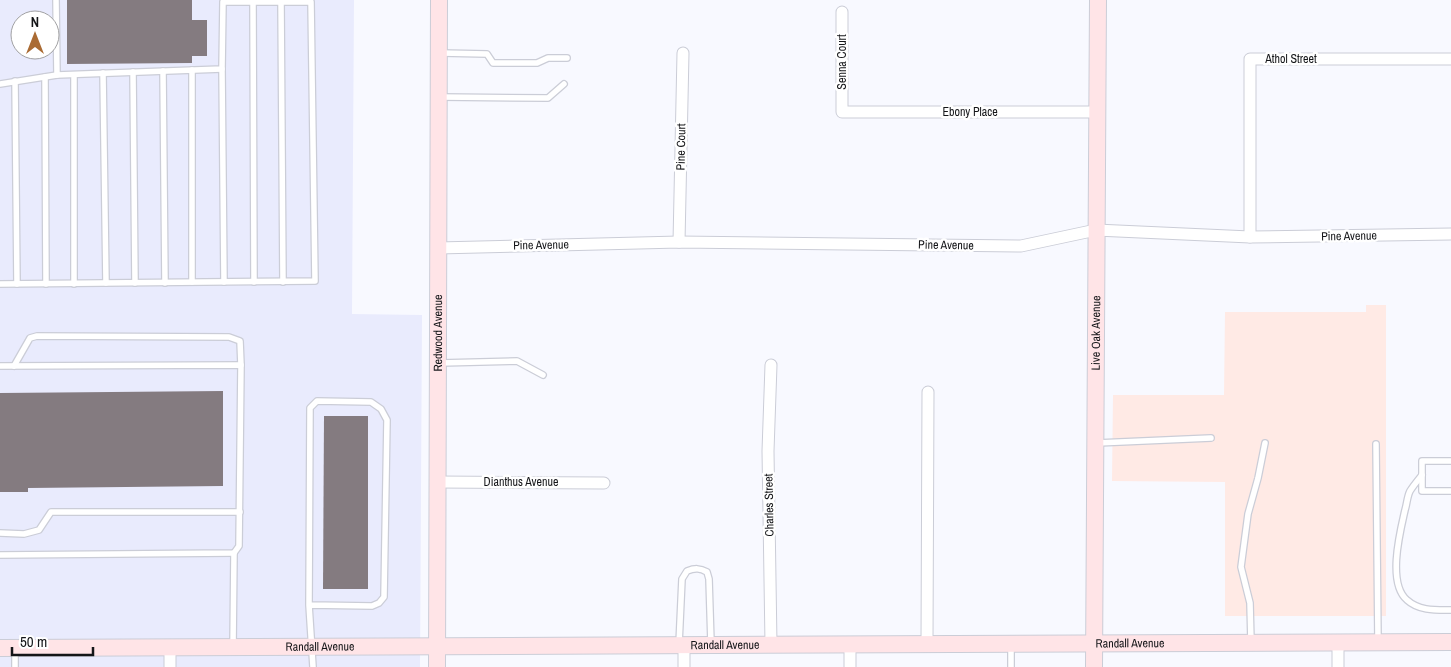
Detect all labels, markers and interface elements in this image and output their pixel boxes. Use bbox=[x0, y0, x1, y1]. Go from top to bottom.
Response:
north arrow bbox=[10, 10, 60, 60]
text: N bbox=[31, 13, 39, 31]
street label: Senna Court bbox=[834, 34, 850, 90]
street label: Athol Street bbox=[1264, 51, 1317, 67]
street label: Ebony Place bbox=[942, 104, 998, 120]
street label: Pine Court bbox=[673, 123, 689, 171]
street label: Pine Avenue bbox=[1321, 228, 1377, 244]
street label: Pine Avenue bbox=[513, 237, 569, 253]
street label: Pine Avenue bbox=[918, 237, 974, 253]
street label: Redwood Avenue bbox=[430, 294, 446, 372]
street label: Live Oak Avenue bbox=[1088, 295, 1104, 371]
street label: Charles Street bbox=[760, 473, 778, 537]
street label: Dianthus Avenue bbox=[484, 474, 558, 490]
scale bar bbox=[12, 624, 94, 656]
text: 50 m bbox=[20, 631, 47, 652]
street label: Randall Avenue bbox=[1096, 635, 1164, 651]
street label: Randall Avenue bbox=[691, 637, 759, 653]
street label: Randall Avenue bbox=[286, 639, 354, 655]

